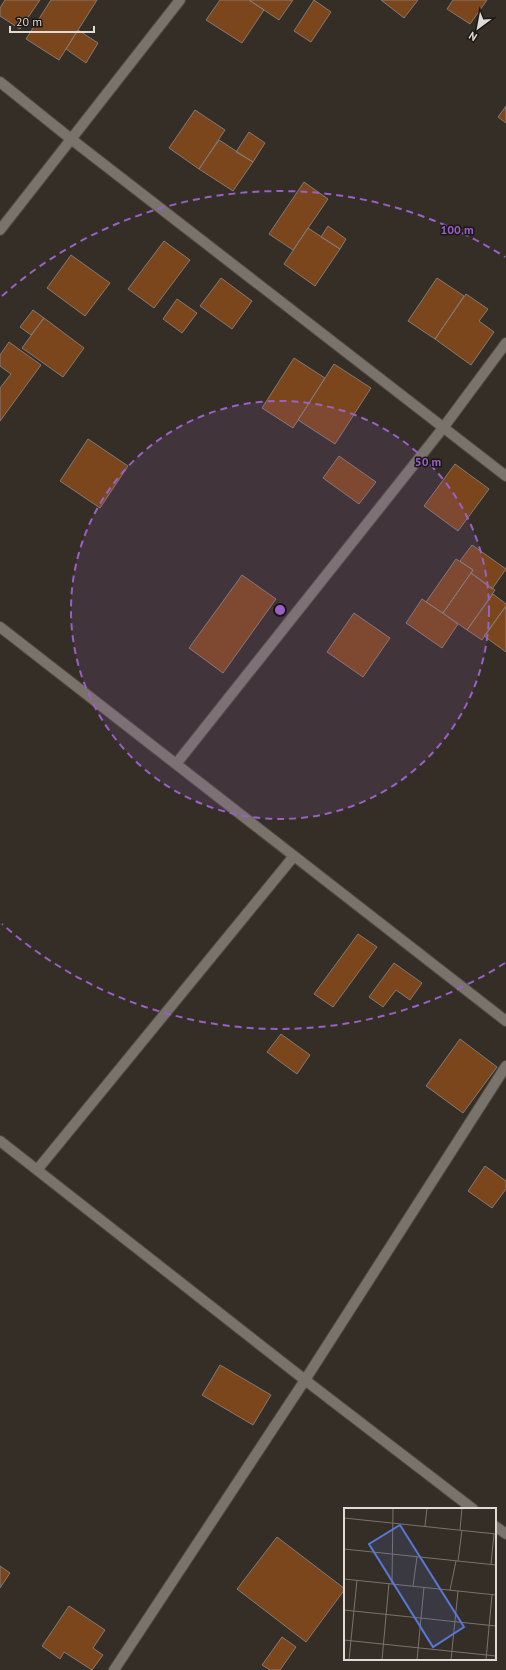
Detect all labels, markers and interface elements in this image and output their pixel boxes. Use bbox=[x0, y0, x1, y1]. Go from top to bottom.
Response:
scale bar bbox=[10, 8, 94, 34]
north arrow bbox=[458, 8, 498, 48]
text: 20 m bbox=[16, 14, 42, 29]
text: N bbox=[466, 29, 479, 44]
text: 100 m bbox=[440, 222, 474, 237]
text: 50 m bbox=[415, 454, 441, 469]
centre of rings bbox=[273, 603, 287, 617]
inset map bbox=[344, 1508, 496, 1660]

